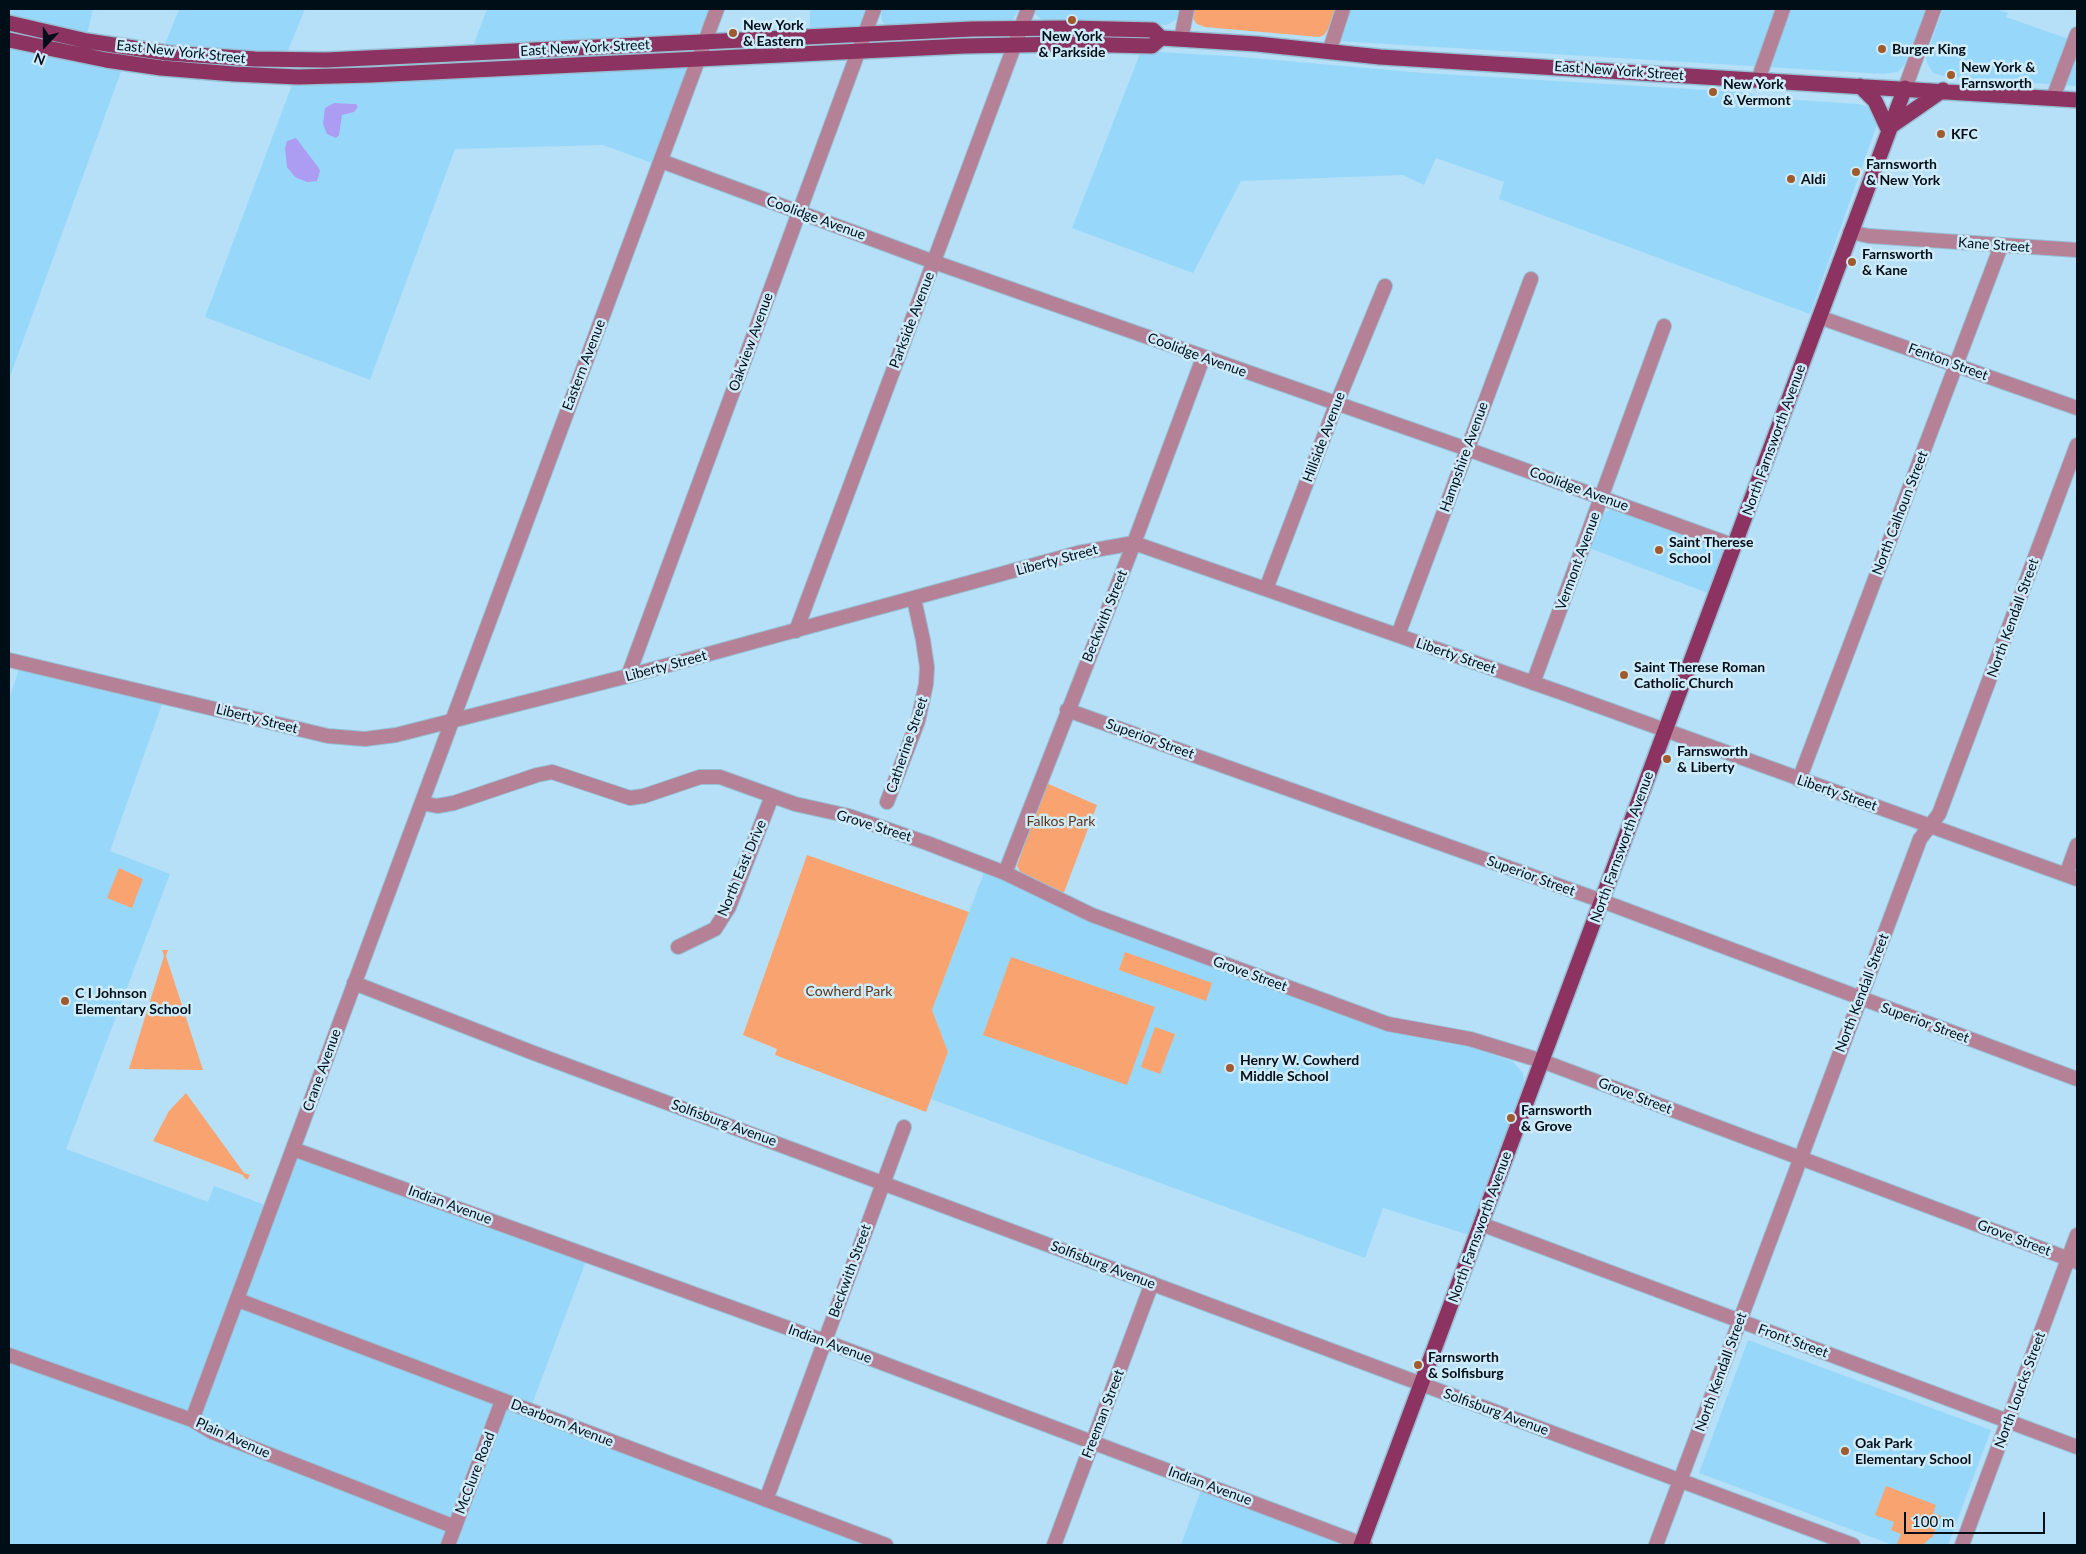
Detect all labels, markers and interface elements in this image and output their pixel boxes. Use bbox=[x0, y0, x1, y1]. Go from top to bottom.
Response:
marker: New York & Parkside bbox=[1066, 14, 1078, 26]
place label: New York & Eastern bbox=[743, 17, 804, 49]
north arrow bbox=[20, 20, 70, 70]
marker: New York & Eastern bbox=[727, 27, 739, 39]
place label: New York & Parkside bbox=[1039, 28, 1105, 60]
street label: East New York Street bbox=[520, 36, 650, 60]
street label: East New York Street bbox=[116, 37, 246, 67]
place label: Burger King bbox=[1892, 41, 1966, 57]
marker: Burger King bbox=[1876, 43, 1888, 55]
text: N bbox=[31, 50, 48, 69]
street label: East New York Street bbox=[1554, 58, 1684, 84]
place label: New York & Farnsworth bbox=[1961, 59, 2035, 92]
marker: New York & Farnsworth bbox=[1945, 69, 1957, 81]
place label: New York & Vermont bbox=[1723, 76, 1791, 108]
marker: New York & Vermont bbox=[1707, 86, 1719, 98]
place label: KFC bbox=[1951, 126, 1978, 142]
marker: KFC bbox=[1935, 128, 1947, 140]
place label: Farnsworth & New York bbox=[1866, 156, 1940, 188]
marker: Farnsworth & New York bbox=[1850, 166, 1862, 178]
place label: Aldi bbox=[1801, 171, 1826, 187]
marker: Aldi bbox=[1785, 173, 1797, 185]
street label: Coolidge Avenue bbox=[764, 192, 868, 244]
street label: Kane Street bbox=[1958, 234, 2030, 256]
place label: Farnsworth & Kane bbox=[1862, 246, 1933, 278]
marker: Farnsworth & Kane bbox=[1846, 256, 1858, 268]
street label: Parkside Avenue bbox=[886, 269, 938, 371]
street label: Oakview Avenue bbox=[725, 290, 777, 394]
street label: Eastern Avenue bbox=[559, 317, 609, 413]
street label: Coolidge Avenue bbox=[1145, 329, 1249, 381]
street label: Fenton Street bbox=[1906, 340, 1990, 384]
street label: North Farnsworth Avenue bbox=[1739, 362, 1809, 518]
street label: Hillside Avenue bbox=[1299, 390, 1349, 484]
street label: Hampshire Avenue bbox=[1436, 400, 1492, 514]
street label: North Calhoun Street bbox=[1869, 449, 1931, 577]
street label: Coolidge Avenue bbox=[1527, 463, 1631, 515]
street label: Vermont Avenue bbox=[1552, 510, 1604, 612]
place label: Saint Therese School bbox=[1669, 534, 1753, 566]
street label: Liberty Street bbox=[1014, 541, 1100, 579]
marker: Saint Therese School bbox=[1653, 544, 1665, 556]
street label: North Kendall Street bbox=[1984, 556, 2042, 680]
street label: Beckwith Street bbox=[1079, 568, 1131, 664]
street label: Liberty Street bbox=[1414, 634, 1498, 678]
street label: Liberty Street bbox=[623, 647, 709, 685]
place label: Saint Therese Roman Catholic Church bbox=[1634, 659, 1765, 692]
marker: Saint Therese Roman Catholic Church bbox=[1618, 669, 1630, 681]
street label: Catherine Street bbox=[883, 695, 931, 795]
street label: Liberty Street bbox=[214, 701, 300, 737]
street label: Superior Street bbox=[1104, 715, 1196, 763]
place label: Farnsworth & Liberty bbox=[1677, 743, 1748, 776]
marker: Farnsworth & Liberty bbox=[1661, 753, 1673, 765]
street label: North Farnsworth Avenue bbox=[1587, 769, 1657, 925]
street label: Liberty Street bbox=[1795, 771, 1879, 815]
street label: Grove Street bbox=[834, 807, 914, 845]
park label: Falkos Park bbox=[1027, 813, 1095, 829]
street label: North East Drive bbox=[714, 817, 770, 919]
street label: Superior Street bbox=[1485, 852, 1577, 900]
street label: North Kendall Street bbox=[1832, 931, 1892, 1055]
street label: Grove Street bbox=[1211, 953, 1289, 995]
park label: Cowherd Park bbox=[806, 983, 892, 999]
place label: C I Johnson Elementary School bbox=[75, 985, 191, 1018]
marker: C I Johnson Elementary School bbox=[59, 995, 71, 1007]
street label: Superior Street bbox=[1879, 999, 1971, 1047]
street label: Crane Avenue bbox=[299, 1027, 345, 1113]
place label: Henry W. Cowherd Middle School bbox=[1240, 1052, 1359, 1084]
marker: Henry W. Cowherd Middle School bbox=[1224, 1062, 1236, 1074]
street label: Grove Street bbox=[1596, 1074, 1674, 1118]
street label: Solfisburg Avenue bbox=[669, 1096, 779, 1150]
place label: Farnsworth & Grove bbox=[1521, 1102, 1592, 1134]
marker: Farnsworth & Grove bbox=[1505, 1112, 1517, 1124]
street label: North Farnsworth Avenue bbox=[1445, 1149, 1515, 1305]
street label: Indian Avenue bbox=[406, 1182, 494, 1228]
street label: Grove Street bbox=[1975, 1216, 2053, 1260]
street label: Beckwith Street bbox=[825, 1222, 875, 1320]
street label: Solfisburg Avenue bbox=[1048, 1237, 1158, 1293]
street label: North Kendall Street bbox=[1692, 1310, 1750, 1434]
street label: Indian Avenue bbox=[786, 1321, 874, 1367]
street label: Front Street bbox=[1756, 1321, 1830, 1361]
street label: North Loucks Street bbox=[1991, 1330, 2049, 1450]
place label: Farnsworth & Solfisburg bbox=[1428, 1349, 1504, 1381]
marker: Farnsworth & Solfisburg bbox=[1412, 1359, 1424, 1371]
street label: Freeman Street bbox=[1078, 1367, 1128, 1461]
street label: Solfisburg Avenue bbox=[1441, 1385, 1551, 1439]
street label: Dearborn Avenue bbox=[508, 1396, 616, 1450]
street label: Plain Avenue bbox=[193, 1414, 273, 1462]
street label: McClure Road bbox=[452, 1430, 498, 1516]
place label: Oak Park Elementary School bbox=[1855, 1435, 1971, 1468]
marker: Oak Park Elementary School bbox=[1839, 1445, 1851, 1457]
street label: Indian Avenue bbox=[1166, 1463, 1254, 1509]
scale bar bbox=[1906, 1502, 2047, 1534]
text: 100 m bbox=[1912, 1512, 1954, 1530]

